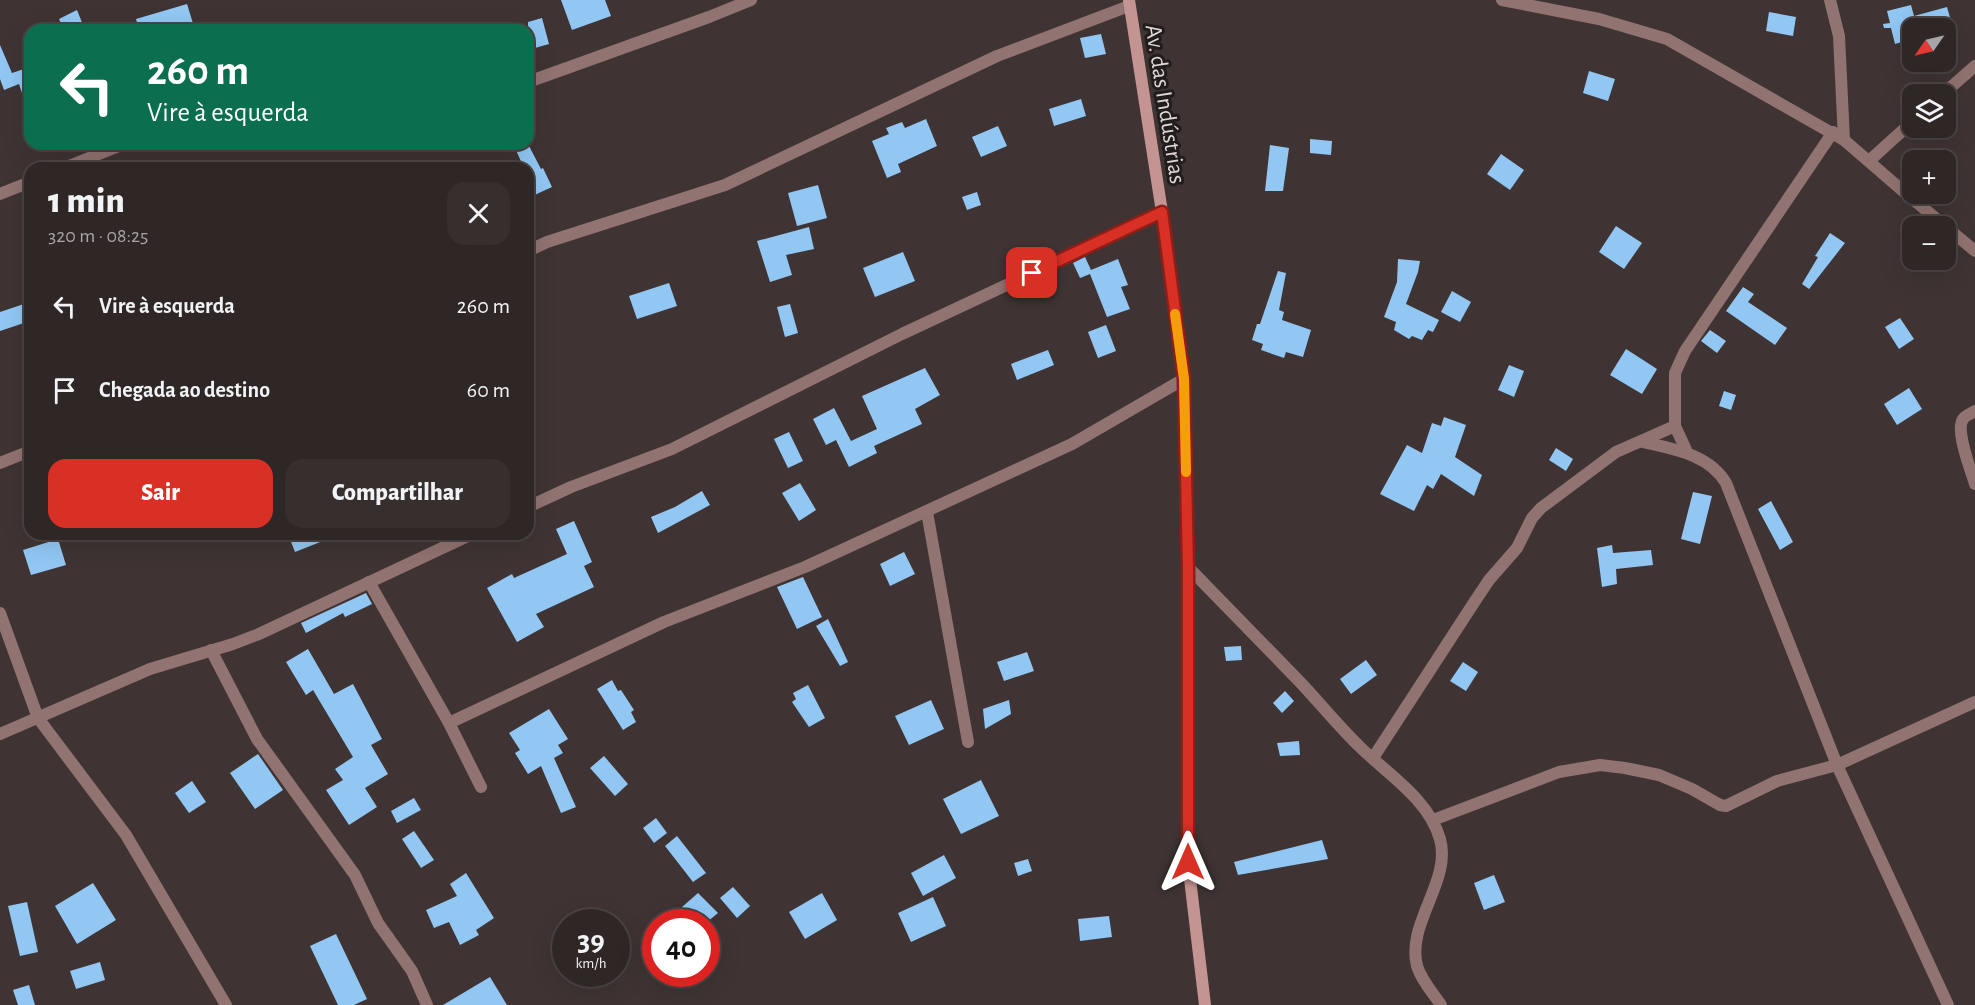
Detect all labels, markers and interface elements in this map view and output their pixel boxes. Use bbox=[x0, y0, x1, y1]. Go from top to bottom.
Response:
north arrow bbox=[1902, 18, 1956, 72]
map controls bbox=[1902, 18, 1956, 270]
street label: Av. das Indústrias bbox=[1141, 23, 1189, 186]
icon: left bbox=[48, 48, 126, 126]
text: 260 m bbox=[147, 50, 249, 92]
button: layers bbox=[1902, 84, 1956, 138]
text: Vire à esquerda bbox=[147, 99, 309, 126]
button: + bbox=[1902, 150, 1956, 204]
button: close bbox=[447, 182, 510, 245]
text: 1 min bbox=[48, 183, 125, 219]
button: − bbox=[1902, 216, 1956, 270]
text: 320 m · 08:25 bbox=[48, 226, 148, 246]
pin bbox=[1006, 247, 1057, 298]
icon: arrive bbox=[1015, 256, 1048, 289]
icon: left bbox=[48, 290, 81, 323]
text: Vire à esquerda bbox=[99, 295, 235, 317]
text: 260 m bbox=[457, 295, 510, 317]
icon: arrive bbox=[48, 374, 81, 407]
text: Chegada ao destino bbox=[99, 379, 270, 401]
text: 60 m bbox=[467, 379, 510, 401]
button: Sair bbox=[48, 459, 273, 528]
button: Compartilhar bbox=[285, 459, 510, 528]
position arrow bbox=[1156, 830, 1220, 894]
speed limit sign: 40 bbox=[642, 909, 720, 987]
text: 39 bbox=[577, 926, 605, 956]
text: km/h bbox=[576, 956, 606, 971]

